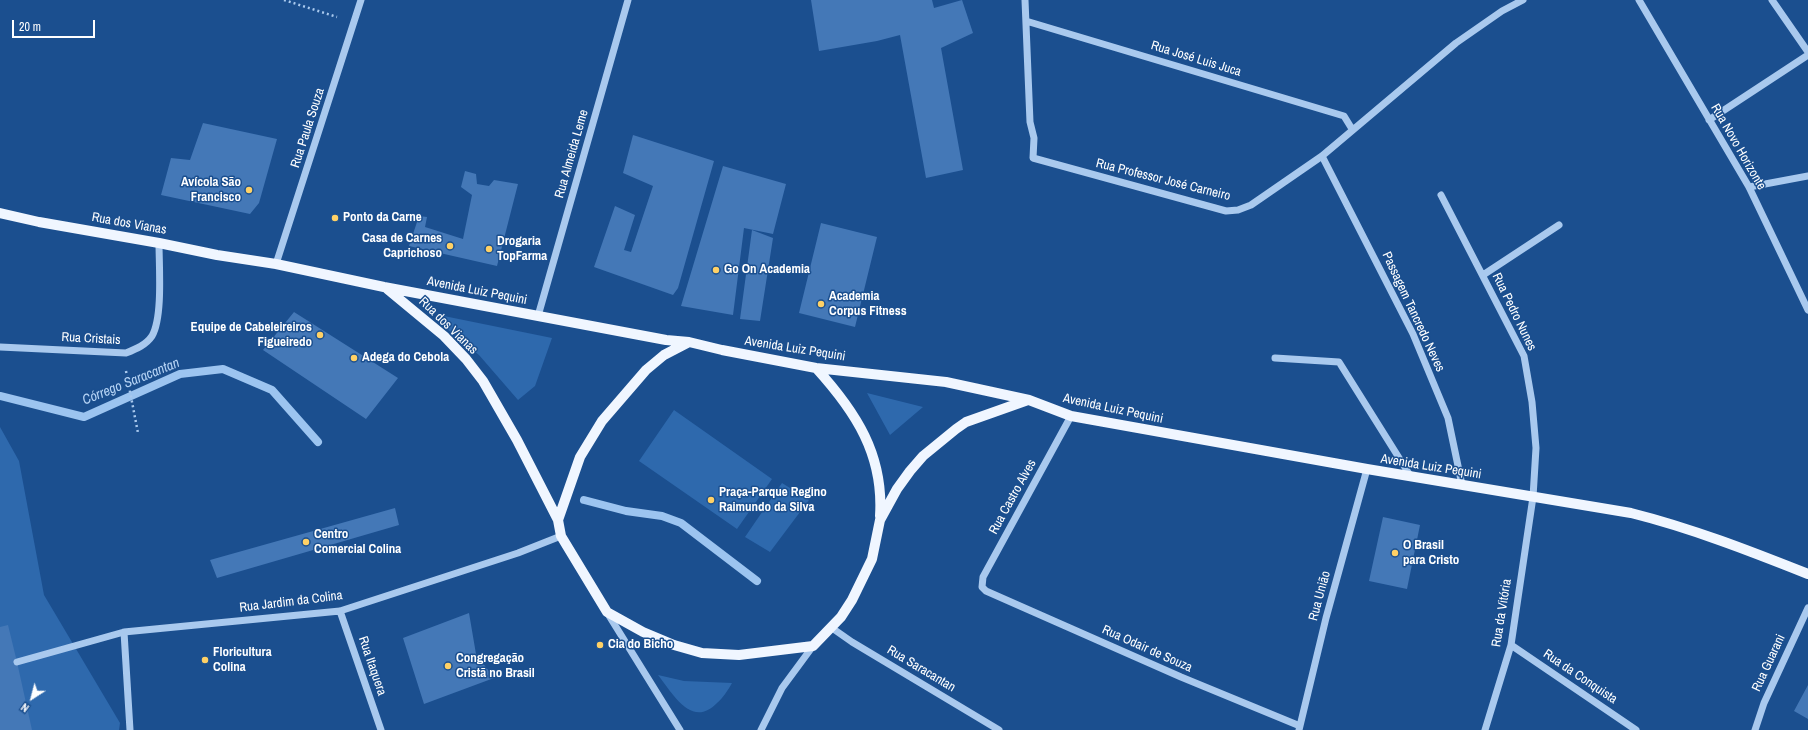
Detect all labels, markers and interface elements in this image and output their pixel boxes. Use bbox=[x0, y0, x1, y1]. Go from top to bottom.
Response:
scale bar bbox=[14, 12, 97, 38]
text: 20 m bbox=[19, 19, 41, 35]
street label: Rua José Luis Juca bbox=[1149, 38, 1243, 80]
street label: Rua Paula Souza bbox=[288, 86, 328, 170]
street label: Rua Novo Horizonte bbox=[1707, 101, 1769, 193]
street label: Rua Almeida Leme bbox=[552, 108, 592, 200]
street label: Rua Professor José Carneiro bbox=[1094, 156, 1232, 204]
place label: Avícola São Francisco bbox=[181, 175, 241, 206]
marker: Avícola São Francisco bbox=[244, 185, 254, 195]
street label: Rua dos Vianas bbox=[90, 210, 168, 238]
place label: Ponto da Carne bbox=[343, 210, 422, 226]
marker: Ponto da Carne bbox=[330, 213, 340, 223]
place label: Casa de Carnes Caprichoso bbox=[362, 231, 442, 262]
place label: Drogaria TopFarma bbox=[497, 234, 547, 265]
marker: Casa de Carnes Caprichoso bbox=[445, 241, 455, 251]
marker: Drogaria TopFarma bbox=[484, 244, 494, 254]
street label: Passagem Tancredo Neves bbox=[1378, 250, 1448, 374]
place label: Go On Academia bbox=[724, 262, 810, 278]
marker: Go On Academia bbox=[711, 265, 721, 275]
street label: Rua Pedro Nunes bbox=[1488, 271, 1540, 353]
street label: Avenida Luiz Pequini bbox=[426, 274, 528, 308]
place label: Academia Corpus Fitness bbox=[829, 289, 907, 320]
street label: Rua dos Vianas bbox=[415, 294, 481, 358]
marker: Academia Corpus Fitness bbox=[816, 299, 826, 309]
place label: Equipe de Cabeleireiros Figueiredo bbox=[191, 320, 312, 351]
street label: Rua Cristais bbox=[61, 330, 121, 348]
marker: Equipe de Cabeleireiros Figueiredo bbox=[315, 330, 325, 340]
street label: Avenida Luiz Pequini bbox=[744, 333, 846, 365]
place label: Adega do Cebola bbox=[362, 350, 449, 366]
marker: Adega do Cebola bbox=[349, 353, 359, 363]
water label: Córrego Saracantan bbox=[80, 355, 182, 409]
street label: Avenida Luiz Pequini bbox=[1062, 391, 1164, 427]
street label: Avenida Luiz Pequini bbox=[1380, 451, 1482, 483]
street label: Rua Castro Alves bbox=[986, 457, 1040, 537]
place label: Praça-Parque Regino Raimundo da Silva bbox=[719, 485, 827, 516]
marker: Praça-Parque Regino Raimundo da Silva bbox=[706, 495, 716, 505]
place label: Centro Comercial Colina bbox=[314, 527, 401, 558]
marker: Centro Comercial Colina bbox=[301, 537, 311, 547]
place label: O Brasil para Cristo bbox=[1403, 538, 1459, 569]
marker: O Brasil para Cristo bbox=[1390, 548, 1400, 558]
street label: Rua União bbox=[1306, 569, 1334, 623]
street label: Rua da Vitória bbox=[1489, 578, 1515, 648]
street label: Rua Jardim da Colina bbox=[239, 588, 343, 616]
street label: Rua Odair de Souza bbox=[1099, 622, 1195, 676]
street label: Rua Guarani bbox=[1749, 632, 1789, 694]
street label: Rua Itaquera bbox=[355, 634, 389, 698]
place label: Cia do Bicho bbox=[608, 637, 673, 653]
marker: Cia do Bicho bbox=[595, 640, 605, 650]
street label: Rua Saracantan bbox=[884, 642, 958, 696]
place label: Floricultura Colina bbox=[213, 645, 272, 676]
street label: Rua da Conquista bbox=[1540, 647, 1620, 707]
place label: Congregação Cristã no Brasil bbox=[456, 651, 535, 682]
marker: Floricultura Colina bbox=[200, 655, 210, 665]
marker: Congregação Cristã no Brasil bbox=[443, 661, 453, 671]
north arrow bbox=[12, 678, 52, 718]
text: N bbox=[18, 700, 32, 715]

